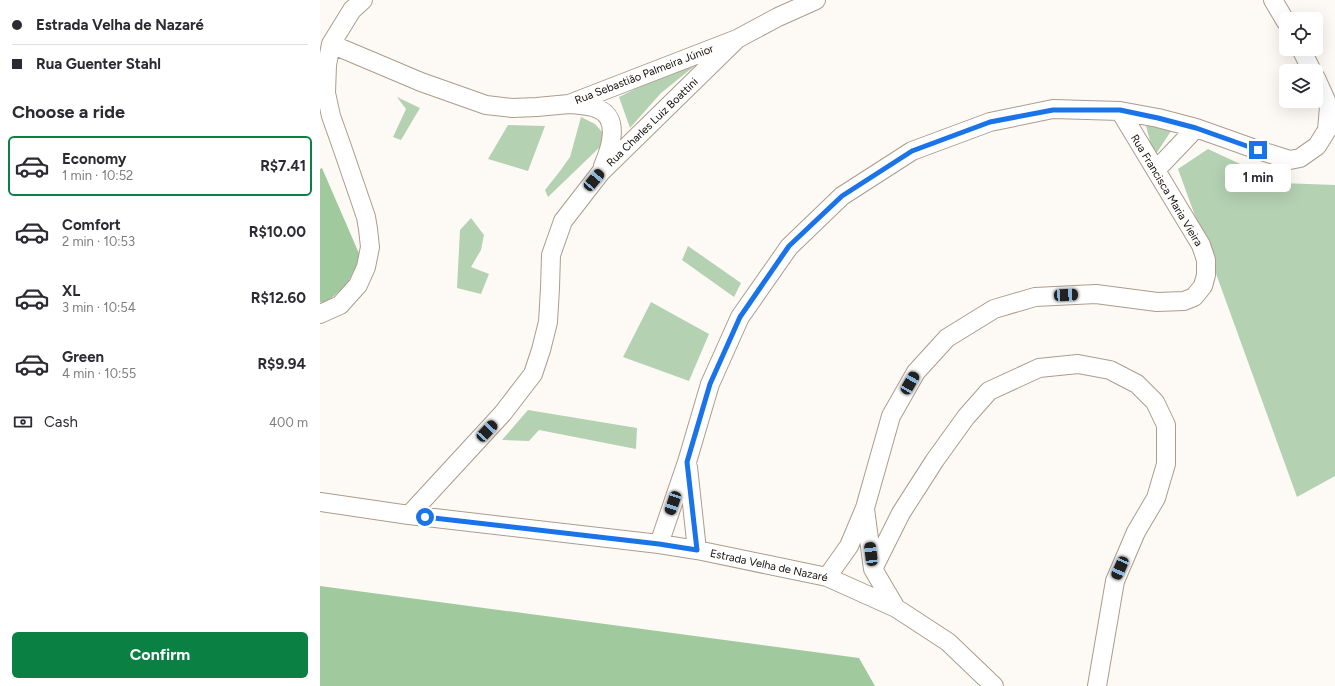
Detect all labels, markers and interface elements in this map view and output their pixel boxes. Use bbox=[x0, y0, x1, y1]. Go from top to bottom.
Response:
map controls bbox=[1279, 12, 1323, 108]
button: locate bbox=[1279, 12, 1323, 56]
text: Estrada Velha de Nazaré bbox=[36, 16, 204, 34]
street label: Rua Sebastião Palmeira Júnior bbox=[573, 42, 716, 107]
text: Rua Guenter Stahl bbox=[36, 55, 161, 73]
button: layers bbox=[1279, 64, 1323, 108]
street label: Rua Charles Luiz Boattini bbox=[604, 75, 701, 169]
text: Choose a ride bbox=[12, 101, 125, 123]
street label: Rua Francisca Maria Vieira bbox=[1128, 132, 1205, 249]
route end bbox=[1249, 141, 1267, 159]
icon: car bbox=[14, 148, 50, 184]
text: Economy bbox=[62, 150, 127, 168]
text: R$7.41 bbox=[260, 157, 306, 175]
callout: 1 min bbox=[1225, 164, 1291, 192]
car bbox=[582, 167, 606, 193]
text: 1 min · 10:52 bbox=[62, 168, 133, 183]
text: 1 min bbox=[1243, 170, 1273, 185]
icon: car bbox=[14, 214, 50, 250]
text: Comfort bbox=[62, 216, 121, 234]
text: R$10.00 bbox=[249, 223, 306, 241]
text: 2 min · 10:53 bbox=[62, 234, 135, 249]
icon: car bbox=[14, 280, 50, 316]
text: XL bbox=[62, 282, 80, 300]
car bbox=[1054, 288, 1078, 302]
text: R$12.60 bbox=[251, 289, 306, 307]
text: 3 min · 10:54 bbox=[62, 300, 136, 315]
icon: car bbox=[14, 346, 50, 382]
text: Green bbox=[62, 348, 104, 366]
text: R$9.94 bbox=[257, 355, 306, 373]
text: 4 min · 10:55 bbox=[62, 366, 136, 381]
car bbox=[899, 370, 921, 396]
icon: cash bbox=[12, 411, 34, 433]
text: Cash bbox=[44, 413, 78, 431]
text: 400 m bbox=[269, 415, 308, 430]
car bbox=[474, 418, 500, 444]
car bbox=[663, 490, 683, 516]
route start bbox=[416, 508, 434, 526]
car bbox=[864, 541, 878, 567]
street label: Estrada Velha de Nazaré bbox=[709, 547, 829, 584]
car bbox=[1110, 555, 1130, 581]
button: Confirm bbox=[12, 632, 308, 678]

